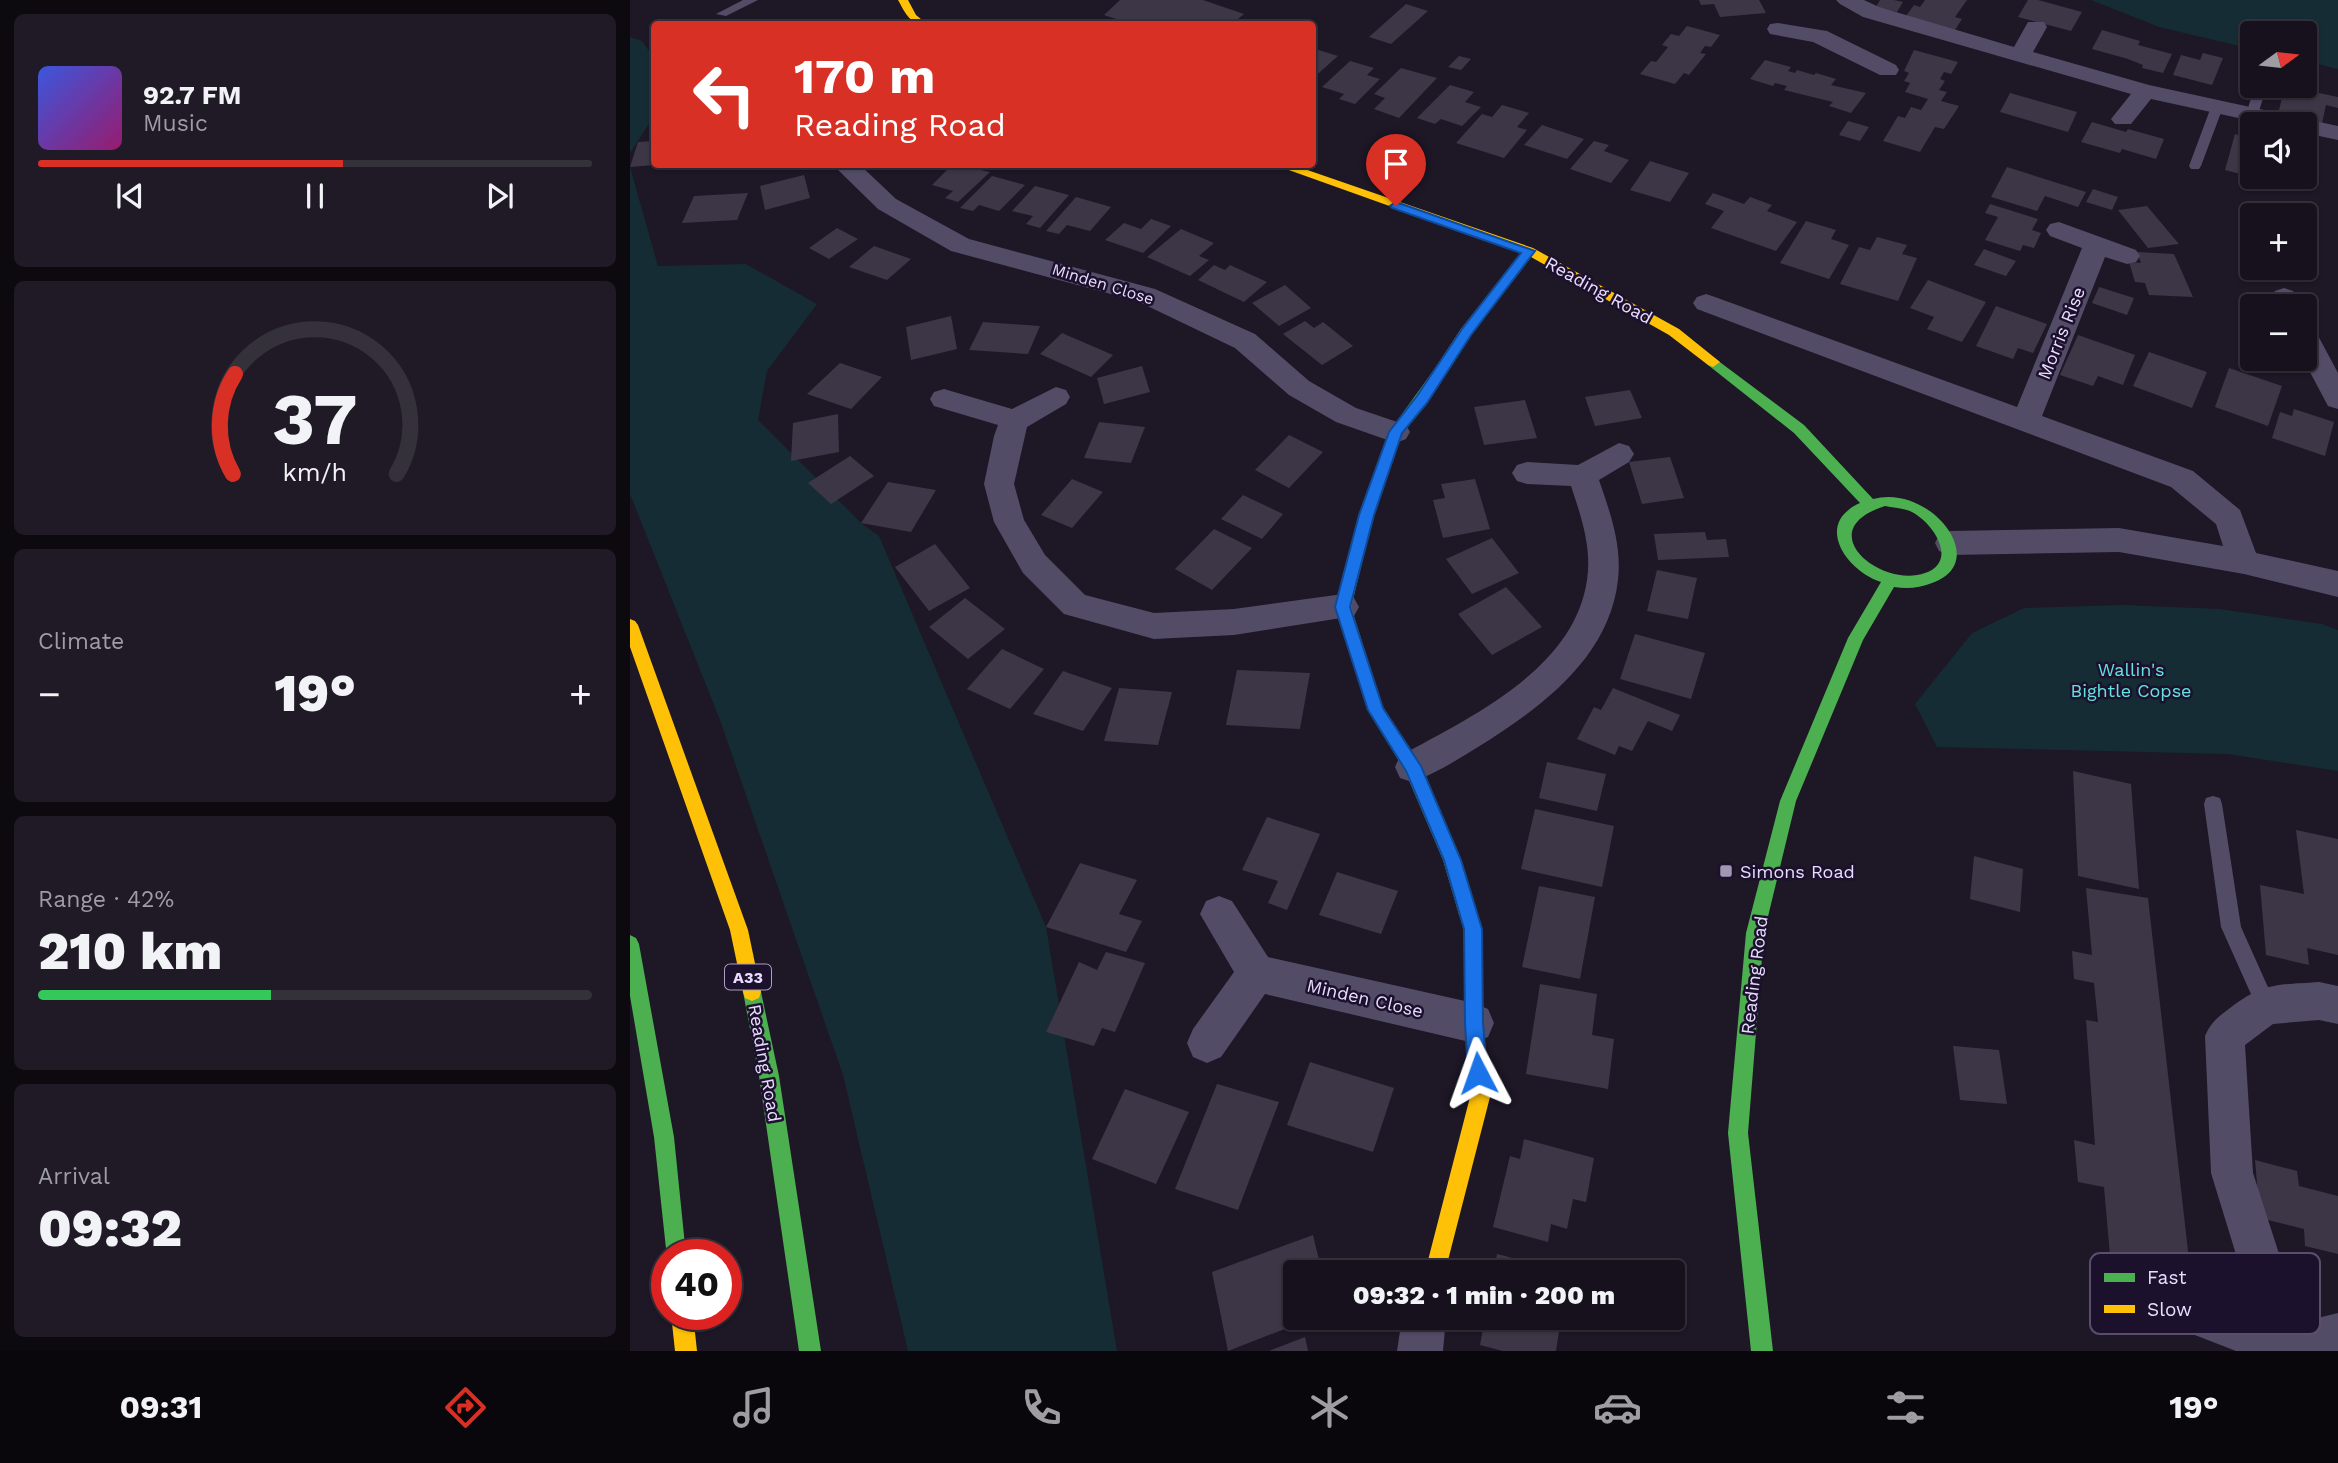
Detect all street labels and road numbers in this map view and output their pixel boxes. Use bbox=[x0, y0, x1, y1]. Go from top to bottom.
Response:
street label: Reading Road bbox=[1542, 252, 1656, 328]
street label: Minden Close bbox=[1050, 259, 1156, 309]
street label: Morris Rise bbox=[2033, 284, 2089, 382]
street label: Reading Road bbox=[1736, 915, 1772, 1035]
road number: A33 bbox=[725, 965, 771, 990]
street label: Minden Close bbox=[1305, 974, 1425, 1022]
street label: Reading Road bbox=[744, 1003, 786, 1123]

